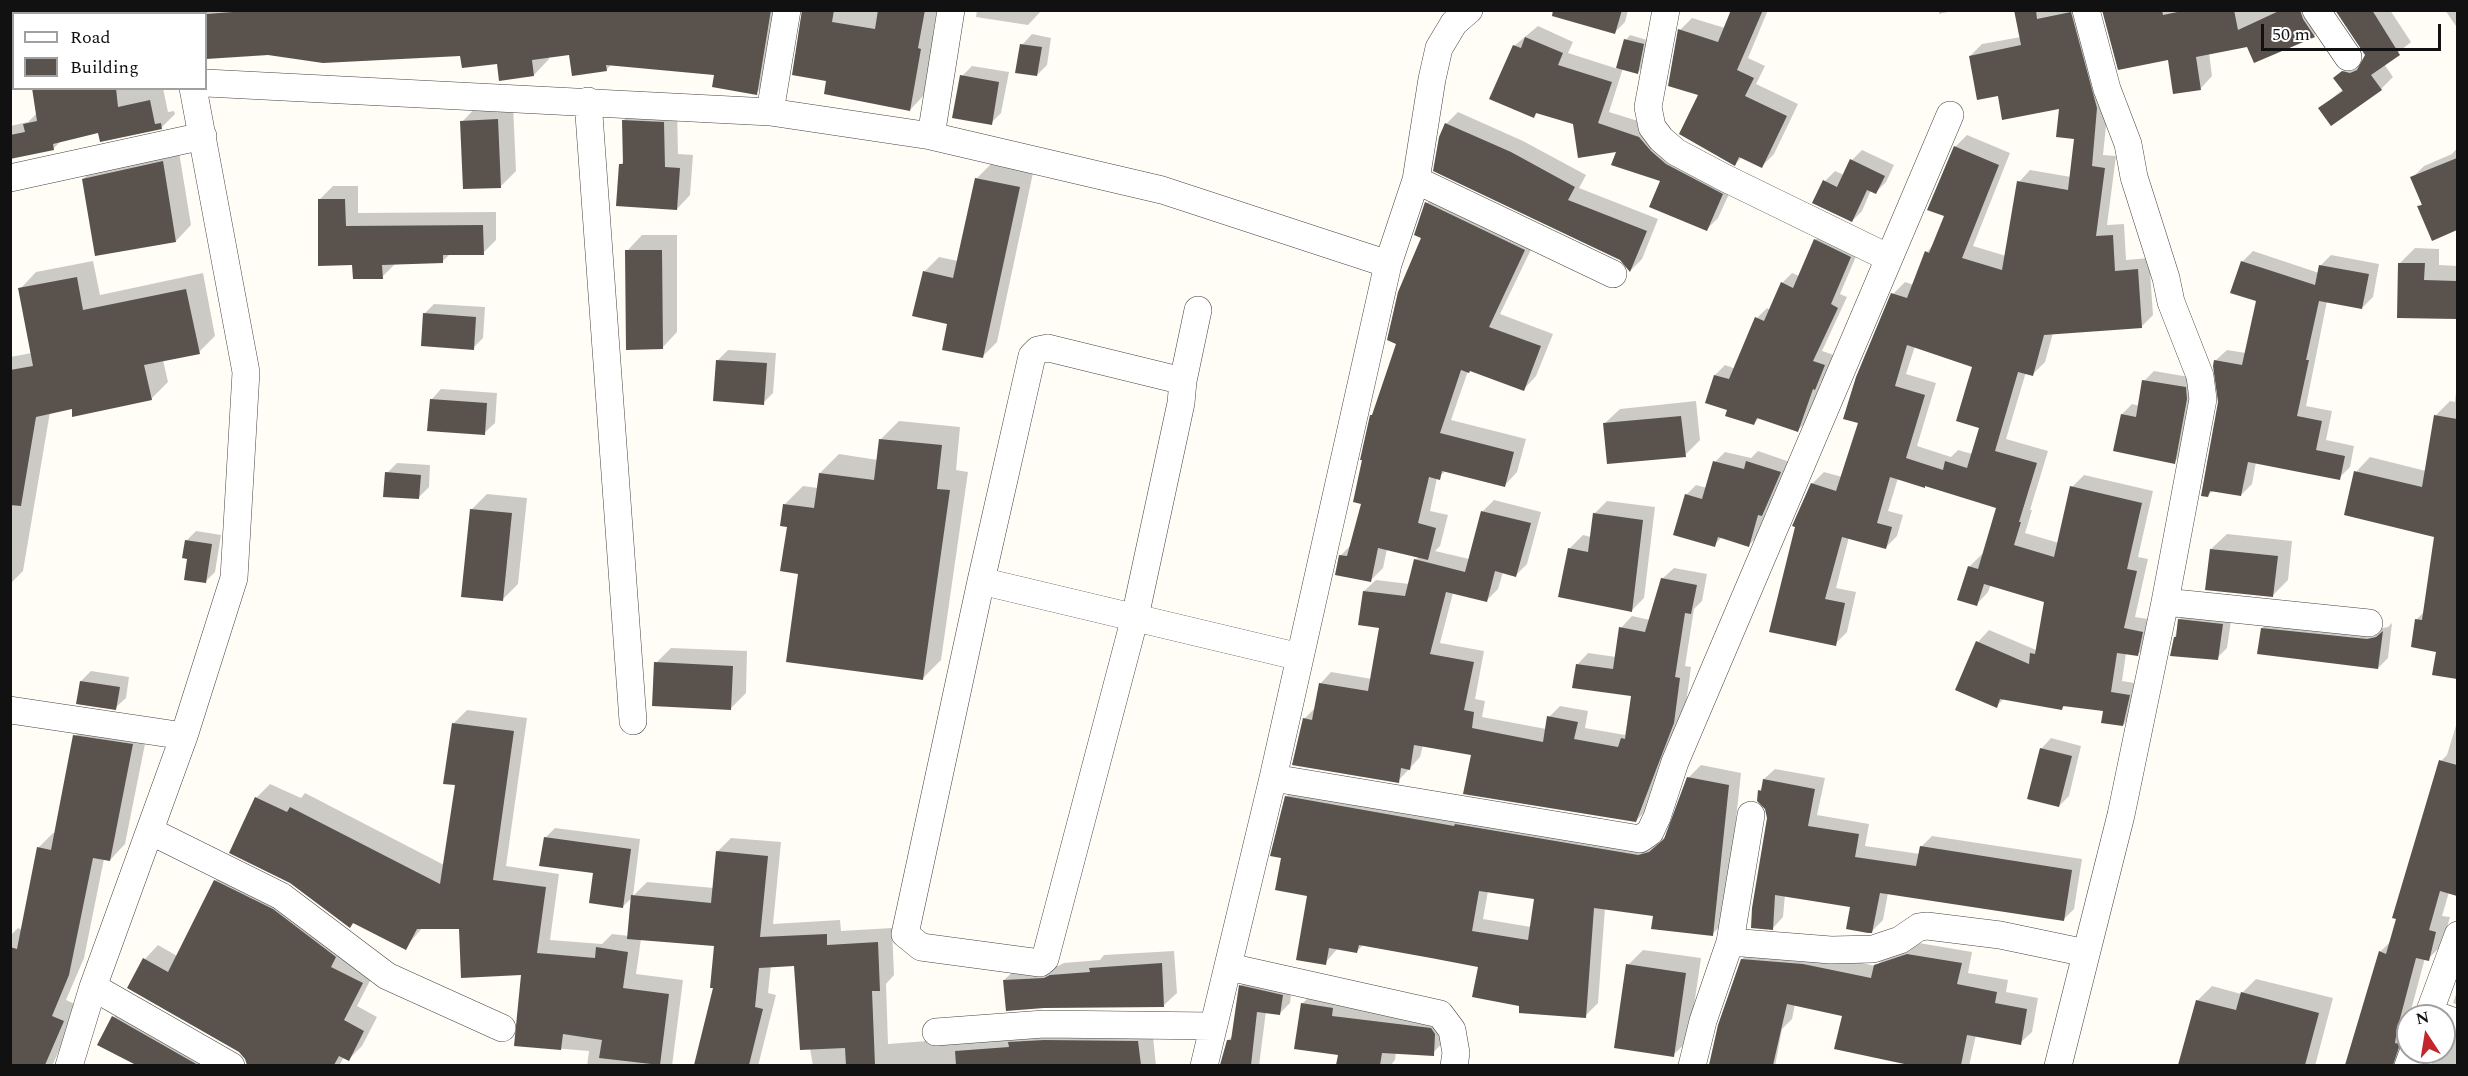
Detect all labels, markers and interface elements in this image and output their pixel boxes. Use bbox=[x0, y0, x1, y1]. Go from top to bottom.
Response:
legend bbox=[12, 12, 207, 90]
scale bar bbox=[2264, 12, 2444, 50]
text: 50 m bbox=[2272, 21, 2310, 48]
text: Road bbox=[70, 24, 111, 51]
text: Building bbox=[70, 54, 139, 81]
north arrow bbox=[2396, 1004, 2456, 1064]
text: N bbox=[2414, 1005, 2432, 1031]

